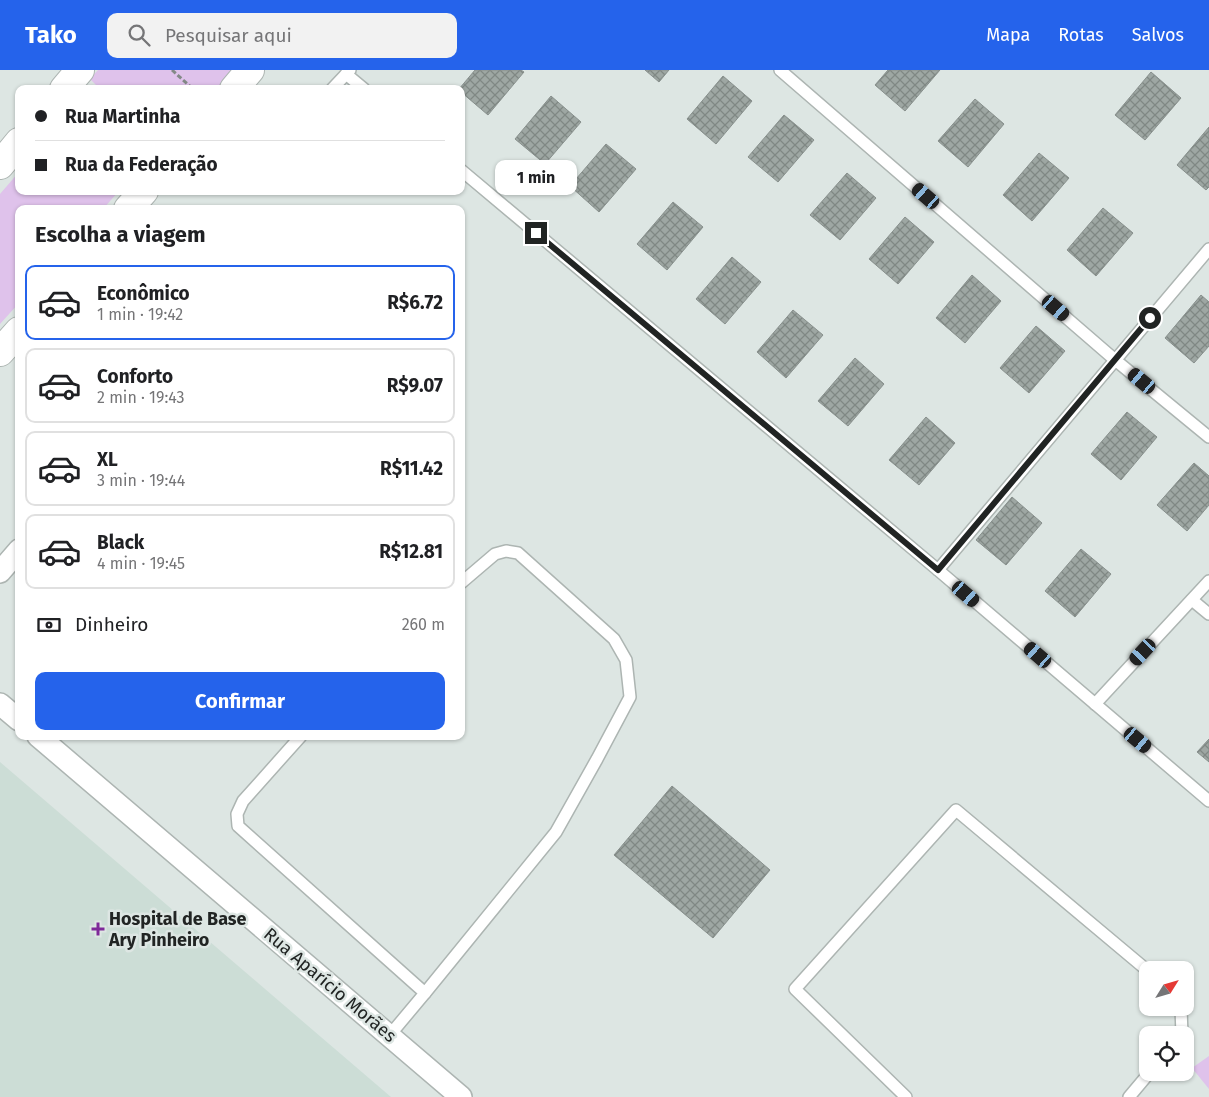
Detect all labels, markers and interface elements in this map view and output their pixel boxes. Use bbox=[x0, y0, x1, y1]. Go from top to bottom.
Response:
search box bbox=[107, 13, 457, 58]
text: Tako bbox=[25, 21, 77, 49]
icon: search bbox=[125, 21, 153, 49]
text: Pesquisar aqui bbox=[165, 24, 292, 47]
text: Mapa bbox=[986, 24, 1030, 46]
text: Rotas bbox=[1058, 24, 1104, 46]
text: Salvos bbox=[1132, 24, 1184, 46]
text: Rua Martinha bbox=[65, 105, 181, 128]
text: Rua da Federação bbox=[65, 153, 218, 176]
callout: 1 min bbox=[495, 160, 577, 196]
text: 1 min bbox=[517, 168, 555, 187]
car bbox=[909, 180, 942, 212]
text: Escolha a viagem bbox=[35, 221, 206, 248]
route end bbox=[525, 222, 547, 244]
icon: car bbox=[37, 280, 82, 325]
text: Econômico bbox=[97, 282, 190, 305]
text: R$6.72 bbox=[387, 291, 443, 314]
car bbox=[1039, 292, 1072, 324]
text: 1 min · 19:42 bbox=[97, 305, 183, 324]
route start bbox=[1139, 307, 1161, 329]
icon: car bbox=[37, 363, 82, 408]
text: Conforto bbox=[97, 365, 173, 388]
car bbox=[1125, 366, 1158, 396]
text: R$9.07 bbox=[387, 374, 443, 397]
text: 2 min · 19:43 bbox=[97, 388, 184, 407]
icon: car bbox=[37, 446, 82, 491]
text: XL bbox=[97, 448, 118, 471]
text: R$11.42 bbox=[380, 457, 443, 480]
text: 3 min · 19:44 bbox=[97, 471, 185, 490]
icon: car bbox=[37, 529, 82, 574]
text: Black bbox=[97, 531, 144, 554]
text: R$12.81 bbox=[379, 540, 443, 563]
text: 4 min · 19:45 bbox=[97, 554, 185, 573]
car bbox=[949, 578, 982, 610]
icon: cash bbox=[35, 611, 63, 639]
text: Dinheiro bbox=[75, 613, 148, 636]
text: 260 m bbox=[402, 615, 445, 634]
car bbox=[1127, 636, 1158, 668]
car bbox=[1021, 639, 1054, 671]
button: Confirmar bbox=[35, 672, 445, 730]
car bbox=[1121, 725, 1154, 755]
place label: Hospital de Base Ary Pinheiro bbox=[108, 908, 247, 951]
marker: Hospital de Base Ary Pinheiro bbox=[91, 922, 105, 936]
street label: Rua Aparício Morães bbox=[259, 923, 401, 1047]
north arrow bbox=[1139, 961, 1194, 1016]
map controls bbox=[1139, 961, 1194, 1081]
button: locate bbox=[1139, 1026, 1194, 1081]

